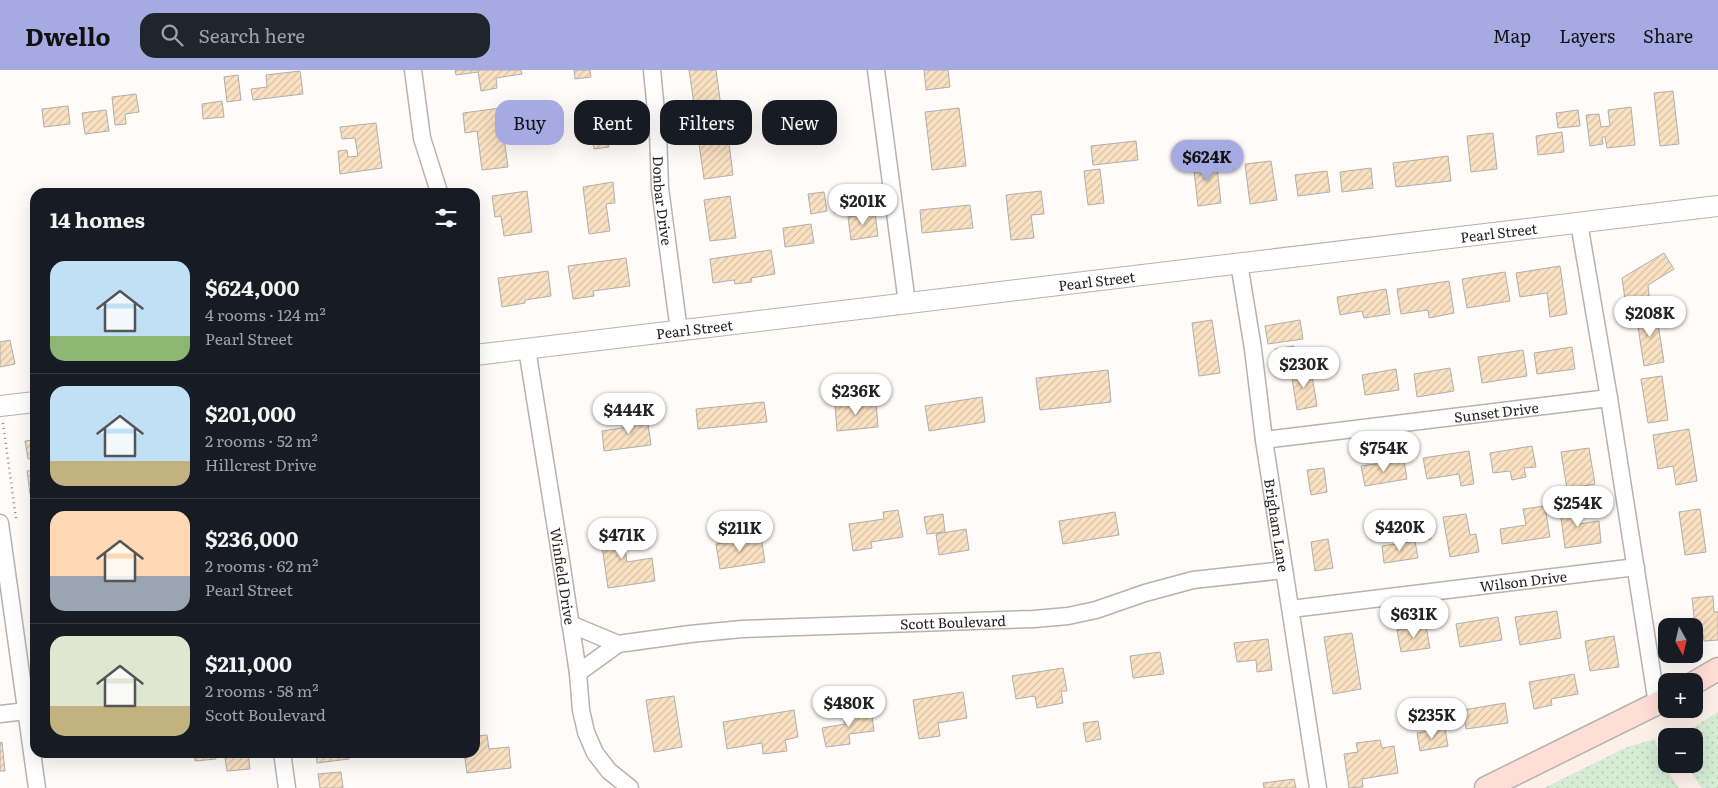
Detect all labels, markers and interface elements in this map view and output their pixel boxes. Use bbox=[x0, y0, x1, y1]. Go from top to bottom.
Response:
search box bbox=[140, 13, 490, 58]
text: Dwello bbox=[25, 18, 110, 53]
icon: search bbox=[158, 21, 186, 49]
text: Search here bbox=[198, 21, 305, 49]
text: Map bbox=[1493, 22, 1531, 49]
text: Layers bbox=[1559, 22, 1615, 49]
text: Share bbox=[1643, 22, 1693, 49]
chip: Buy bbox=[495, 100, 564, 145]
chip: Rent bbox=[574, 100, 650, 145]
chip: Filters bbox=[660, 100, 752, 145]
chip: New bbox=[762, 100, 837, 145]
pin: $624K bbox=[1172, 140, 1242, 182]
text: $624K bbox=[1182, 144, 1232, 168]
street label: Donbar Drive bbox=[649, 155, 677, 246]
pin: $201K bbox=[828, 184, 898, 226]
text: $201K bbox=[839, 188, 887, 212]
text: 14 homes bbox=[50, 203, 145, 234]
icon: filters bbox=[432, 204, 460, 232]
street label: Pearl Street bbox=[1459, 218, 1538, 247]
street label: Pearl Street bbox=[1057, 266, 1136, 295]
text: $624,000 bbox=[205, 271, 299, 302]
icon: home bbox=[90, 281, 150, 341]
pin: $208K bbox=[1615, 296, 1685, 338]
text: $208K bbox=[1625, 300, 1675, 324]
text: 4 rooms · 124 m² bbox=[205, 302, 326, 326]
street label: Pearl Street bbox=[655, 314, 734, 343]
text: Pearl Street bbox=[205, 326, 293, 350]
pin: $230K bbox=[1269, 346, 1339, 389]
text: $230K bbox=[1279, 351, 1329, 375]
pin: $236K bbox=[821, 374, 891, 416]
text: $236K bbox=[832, 378, 880, 402]
pin: $444K bbox=[594, 392, 664, 435]
text: $201,000 bbox=[205, 397, 296, 428]
text: $444K bbox=[603, 397, 655, 421]
street label: Sunset Drive bbox=[1453, 397, 1540, 427]
icon: home bbox=[90, 406, 150, 466]
text: 2 rooms · 52 m² bbox=[205, 428, 318, 452]
pin: $754K bbox=[1349, 430, 1419, 473]
text: $754K bbox=[1360, 435, 1408, 459]
text: Hillcrest Drive bbox=[205, 452, 317, 476]
street label: Brigham Lane bbox=[1260, 477, 1294, 573]
pin: $254K bbox=[1543, 486, 1613, 528]
text: $254K bbox=[1554, 490, 1602, 514]
pin: $211K bbox=[705, 510, 775, 553]
pin: $420K bbox=[1365, 510, 1435, 552]
text: $420K bbox=[1375, 514, 1425, 538]
text: $211K bbox=[718, 515, 762, 539]
pin: $471K bbox=[587, 518, 657, 560]
text: $236,000 bbox=[205, 522, 298, 553]
text: $471K bbox=[599, 522, 645, 546]
street label: Winfield Drive bbox=[546, 526, 581, 626]
icon: home bbox=[90, 531, 150, 591]
text: 2 rooms · 62 m² bbox=[205, 553, 318, 577]
street label: Wilson Drive bbox=[1479, 565, 1568, 596]
text: Pearl Street bbox=[205, 577, 293, 601]
pin: $631K bbox=[1379, 596, 1449, 639]
text: $631K bbox=[1391, 601, 1437, 625]
street label: Scott Boulevard bbox=[900, 610, 1007, 634]
north arrow bbox=[1658, 618, 1702, 662]
map controls bbox=[1658, 618, 1703, 773]
text: $211,000 bbox=[205, 647, 292, 678]
icon: home bbox=[90, 656, 150, 716]
button: + bbox=[1658, 673, 1703, 718]
text: 2 rooms · 58 m² bbox=[205, 678, 319, 702]
pin: $480K bbox=[814, 686, 884, 728]
text: $480K bbox=[824, 690, 875, 714]
pin: $235K bbox=[1397, 698, 1467, 740]
text: Scott Boulevard bbox=[205, 702, 326, 726]
text: $235K bbox=[1408, 702, 1456, 726]
button: − bbox=[1658, 728, 1703, 773]

